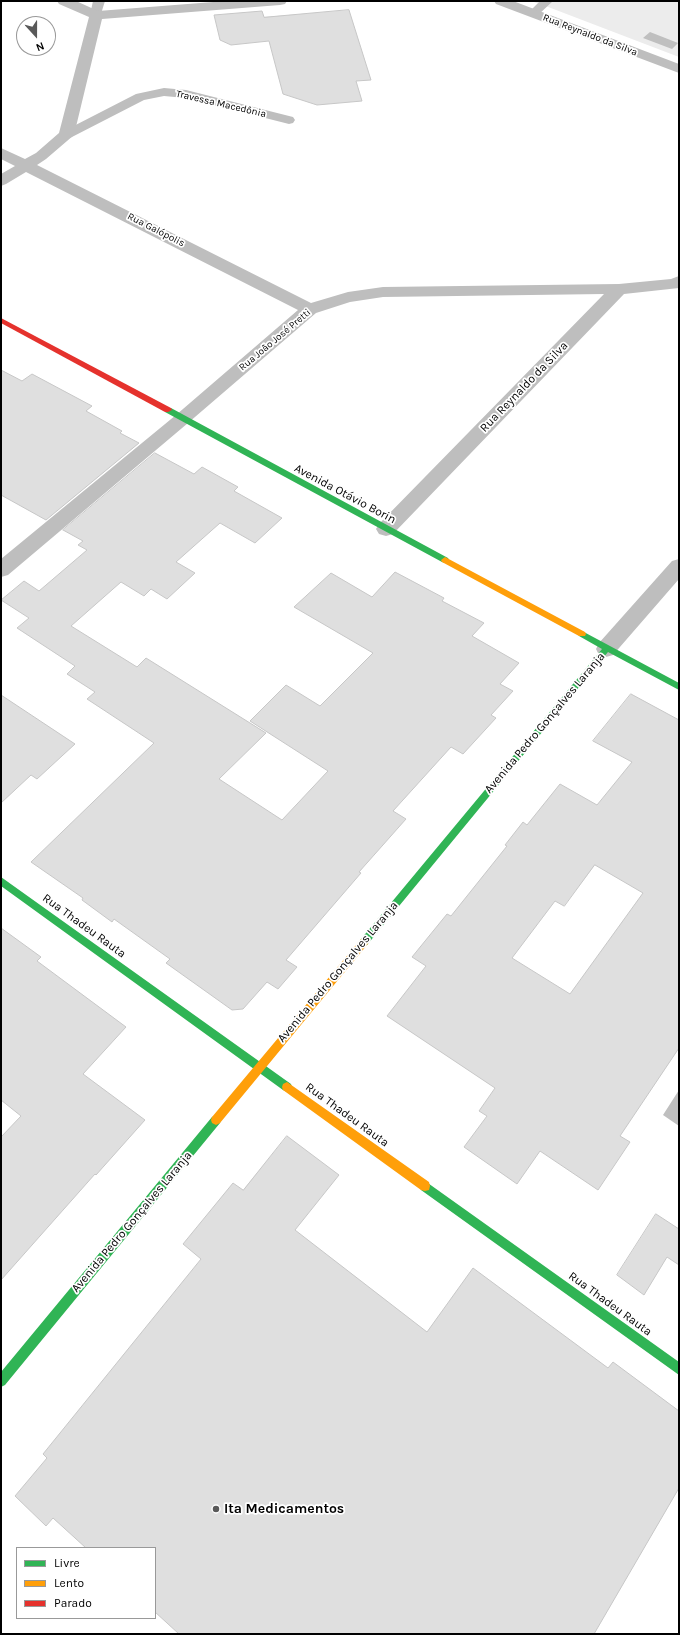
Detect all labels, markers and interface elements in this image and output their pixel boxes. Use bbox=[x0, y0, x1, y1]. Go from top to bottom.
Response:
street label: Rua Reynaldo da Silva bbox=[541, 11, 639, 59]
north arrow bbox=[16, 16, 56, 56]
text: N bbox=[34, 39, 46, 54]
street label: Travessa Macedônia bbox=[175, 88, 267, 120]
street label: Rua Galópolis bbox=[125, 210, 187, 250]
street label: Rua João José Pretti bbox=[237, 306, 313, 374]
street label: Rua Reynaldo da Silva bbox=[477, 339, 571, 435]
street label: Avenida Otávio Borin bbox=[292, 461, 398, 527]
street label: Avenida Pedro Gonçalves Laranja bbox=[482, 650, 608, 796]
street label: Rua Thadeu Rauta bbox=[39, 891, 129, 961]
street label: Avenida Pedro Gonçalves Laranja bbox=[275, 899, 401, 1045]
street label: Rua Thadeu Rauta bbox=[302, 1080, 392, 1150]
street label: Avenida Pedro Gonçalves Laranja bbox=[69, 1149, 195, 1295]
street label: Rua Thadeu Rauta bbox=[565, 1269, 655, 1339]
place label: Ita Medicamentos bbox=[224, 1501, 344, 1517]
marker: Ita Medicamentos bbox=[211, 1504, 221, 1514]
legend bbox=[16, 1547, 156, 1619]
text: Livre bbox=[54, 1556, 80, 1570]
text: Lento bbox=[54, 1576, 84, 1590]
text: Parado bbox=[54, 1596, 92, 1610]

